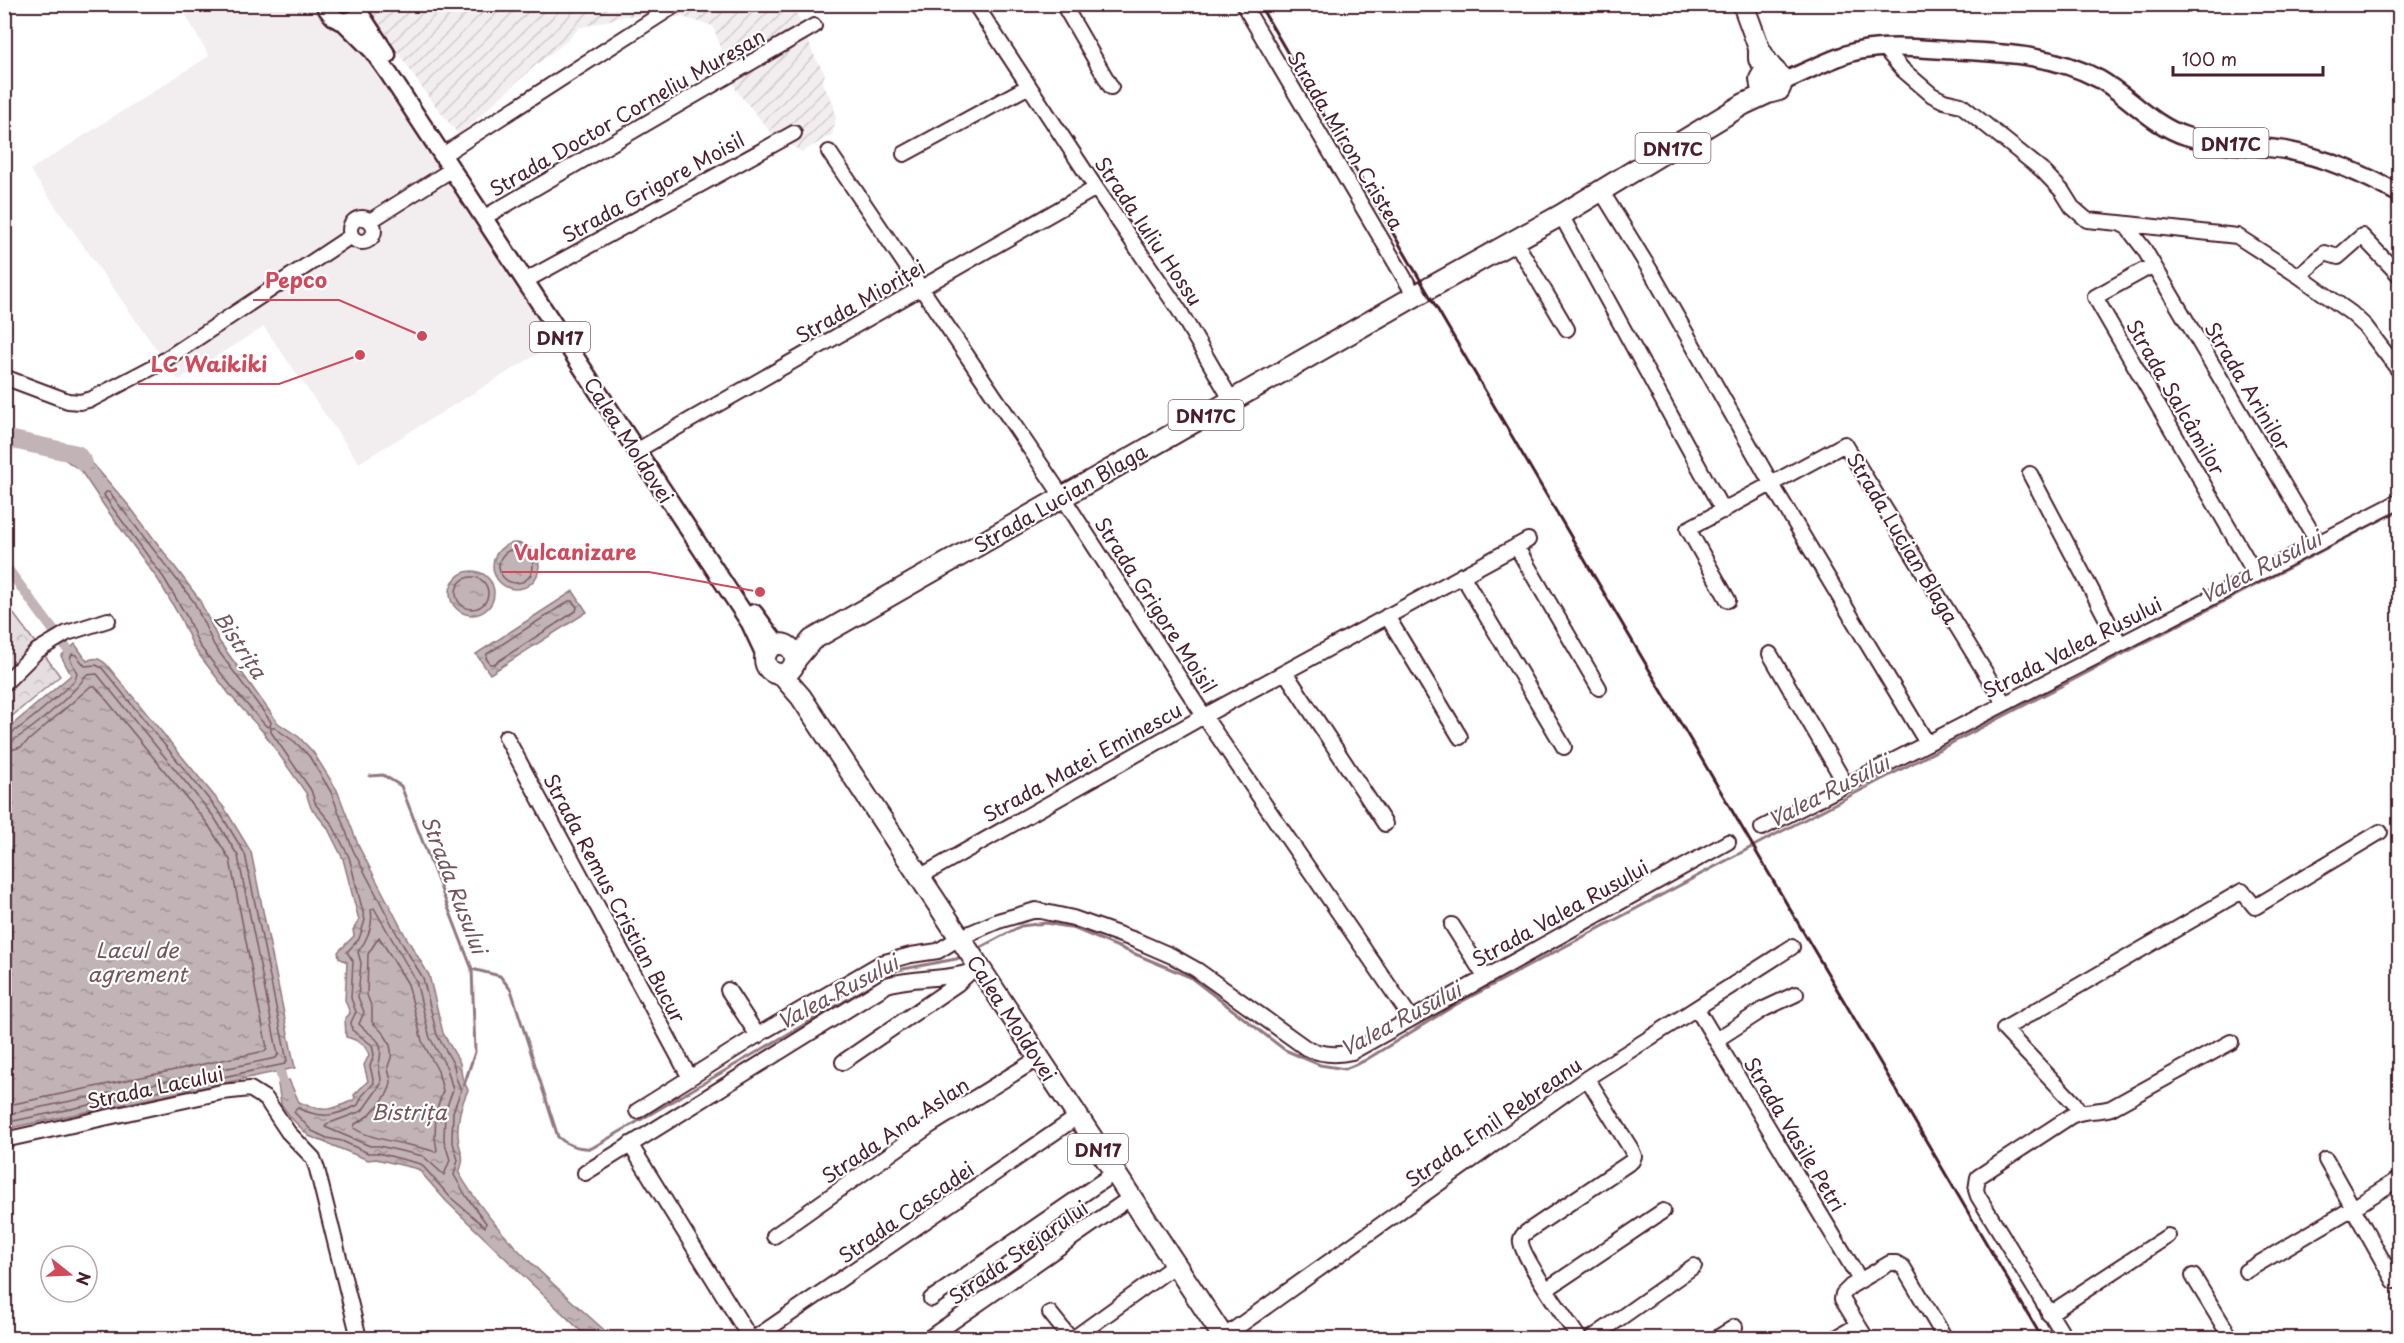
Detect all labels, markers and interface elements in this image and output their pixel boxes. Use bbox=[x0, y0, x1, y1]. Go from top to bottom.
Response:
street label: Strada Doctor Corneliu Mureșan bbox=[484, 21, 770, 203]
scale bar bbox=[2173, 39, 2323, 77]
street label: Strada Miron Cristea bbox=[1280, 45, 1412, 236]
text: 100 m bbox=[2182, 45, 2237, 72]
street label: Strada Grigore Moisil bbox=[556, 124, 750, 250]
road number: DN17C bbox=[2194, 128, 2268, 158]
road number: DN17C bbox=[1636, 133, 1710, 163]
street label: Strada Iuliu Hossu bbox=[1088, 150, 1210, 312]
street label: Strada Mioriței bbox=[790, 252, 930, 350]
callout: Pepco bbox=[253, 261, 339, 300]
text: Pepco bbox=[265, 263, 327, 295]
street label: Strada Salcâmilor bbox=[2119, 314, 2233, 481]
street label: Strada Arinilor bbox=[2197, 316, 2299, 457]
road number: DN17 bbox=[530, 322, 590, 352]
callout: LC Waikiki bbox=[138, 345, 279, 384]
text: LC Waikiki bbox=[151, 347, 267, 379]
street label: Calea Moldovei bbox=[577, 371, 681, 509]
road number: DN17C bbox=[1168, 400, 1244, 430]
street label: Strada Lucian Blaga bbox=[968, 436, 1153, 560]
street label: Strada Lucian Blaga bbox=[1840, 446, 1967, 630]
street label: Strada Grigore Moisil bbox=[1088, 511, 1224, 699]
water label: Valea Rusului bbox=[2194, 520, 2329, 610]
callout: Vulcanizare bbox=[502, 533, 649, 572]
text: Vulcanizare bbox=[513, 535, 637, 567]
street label: Strada Valea Rusului bbox=[1977, 589, 2167, 705]
water label: Bistrița bbox=[207, 604, 276, 685]
street label: Strada Matei Eminescu bbox=[977, 695, 1187, 829]
water label: Valea Rusului bbox=[1762, 744, 1897, 834]
street label: Strada Remus Cristian Bucur bbox=[536, 768, 694, 1029]
water label: Strada Rusului bbox=[414, 810, 497, 961]
street label: Strada Valea Rusului bbox=[1466, 852, 1654, 974]
water label: Lacul de agrement bbox=[87, 933, 189, 989]
water label: Valea Rusului bbox=[771, 944, 906, 1036]
street label: Calea Moldovei bbox=[960, 949, 1064, 1087]
water label: Valea Rusului bbox=[1334, 971, 1469, 1063]
street label: Strada Emil Rebreanu bbox=[1399, 1050, 1587, 1194]
street label: Strada Vasile Petri bbox=[1737, 1051, 1853, 1217]
street label: Strada Lacului bbox=[84, 1058, 226, 1116]
street label: Strada Ana Aslan bbox=[815, 1069, 975, 1191]
water label: Bistrița bbox=[371, 1095, 448, 1127]
road number: DN17 bbox=[1068, 1134, 1128, 1164]
street label: Strada Cascadei bbox=[832, 1154, 980, 1270]
street label: Strada Stejarului bbox=[942, 1193, 1094, 1311]
north arrow bbox=[39, 1244, 99, 1304]
text: N bbox=[71, 1269, 98, 1289]

